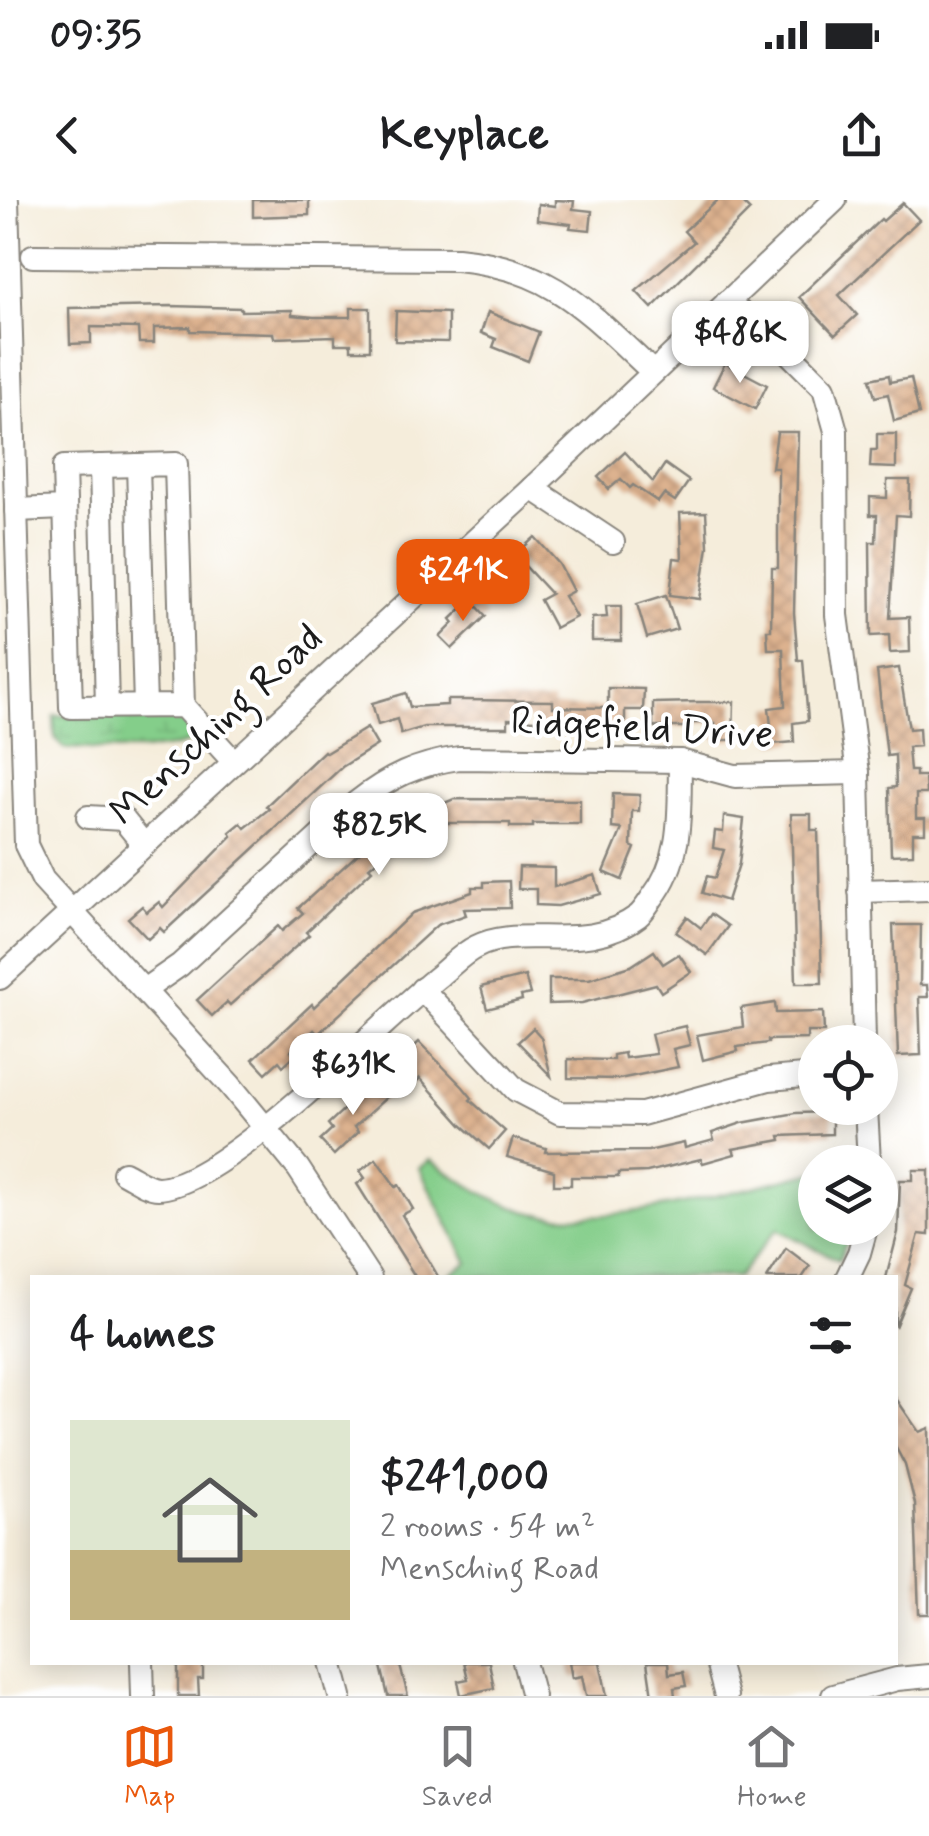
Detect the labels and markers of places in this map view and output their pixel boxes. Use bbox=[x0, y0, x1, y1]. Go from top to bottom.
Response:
pin: $486K bbox=[670, 301, 810, 386]
pin: $241K bbox=[393, 539, 533, 624]
pin: $825K bbox=[309, 793, 449, 878]
pin: $631K bbox=[283, 1033, 423, 1118]

